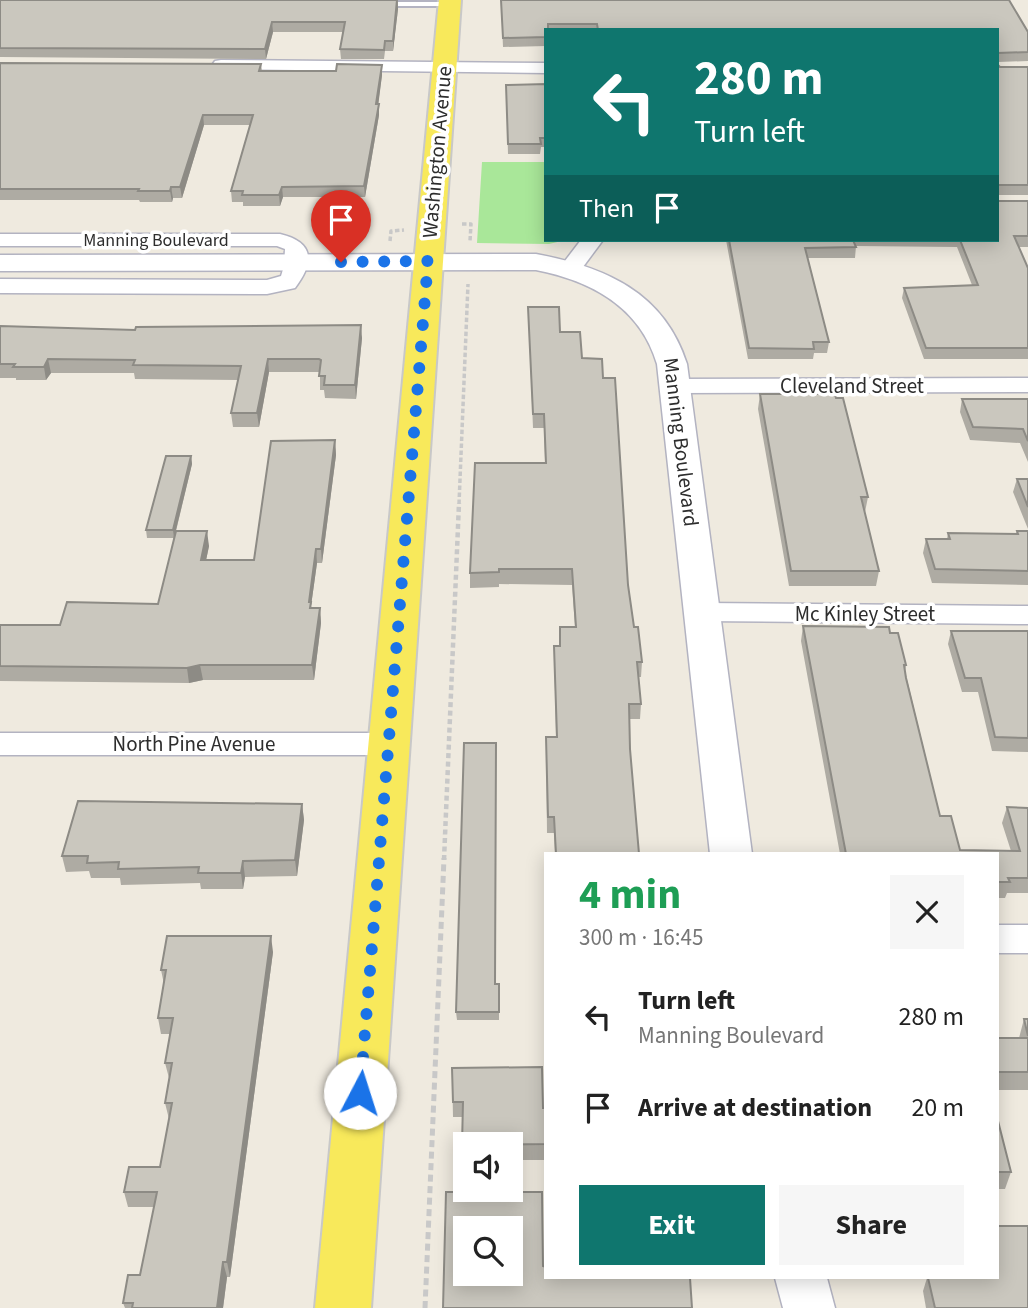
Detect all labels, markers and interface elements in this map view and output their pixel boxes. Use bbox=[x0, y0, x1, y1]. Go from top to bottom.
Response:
text: 280 m bbox=[694, 44, 823, 114]
icon: left bbox=[579, 56, 670, 147]
street label: Washington Avenue bbox=[415, 65, 459, 239]
text: Turn left bbox=[694, 109, 805, 155]
icon: arrive bbox=[648, 189, 686, 227]
pin bbox=[311, 190, 371, 262]
text: Then bbox=[579, 190, 634, 227]
icon: arrive bbox=[322, 201, 360, 239]
street label: Manning Boulevard bbox=[83, 228, 229, 253]
street label: Manning Boulevard bbox=[656, 356, 706, 528]
street label: Cleveland Street bbox=[780, 371, 924, 401]
street label: Mc Kinley Street bbox=[795, 599, 935, 629]
street label: North Pine Avenue bbox=[113, 729, 275, 759]
text: 4 min bbox=[579, 865, 681, 925]
button: close bbox=[890, 875, 964, 949]
text: 300 m · 16:45 bbox=[579, 921, 703, 954]
text: Turn left bbox=[638, 982, 735, 1019]
icon: left bbox=[579, 998, 617, 1036]
text: 280 m bbox=[898, 998, 964, 1035]
text: Manning Boulevard bbox=[638, 1019, 824, 1052]
position arrow bbox=[323, 1056, 397, 1130]
icon: arrive bbox=[579, 1089, 617, 1127]
text: Arrive at destination bbox=[638, 1089, 872, 1126]
text: 20 m bbox=[911, 1089, 964, 1126]
map controls bbox=[453, 1132, 523, 1286]
button: sound bbox=[453, 1132, 523, 1202]
button: Exit bbox=[579, 1185, 765, 1265]
button: Share bbox=[779, 1185, 964, 1265]
button: search bbox=[453, 1216, 523, 1286]

